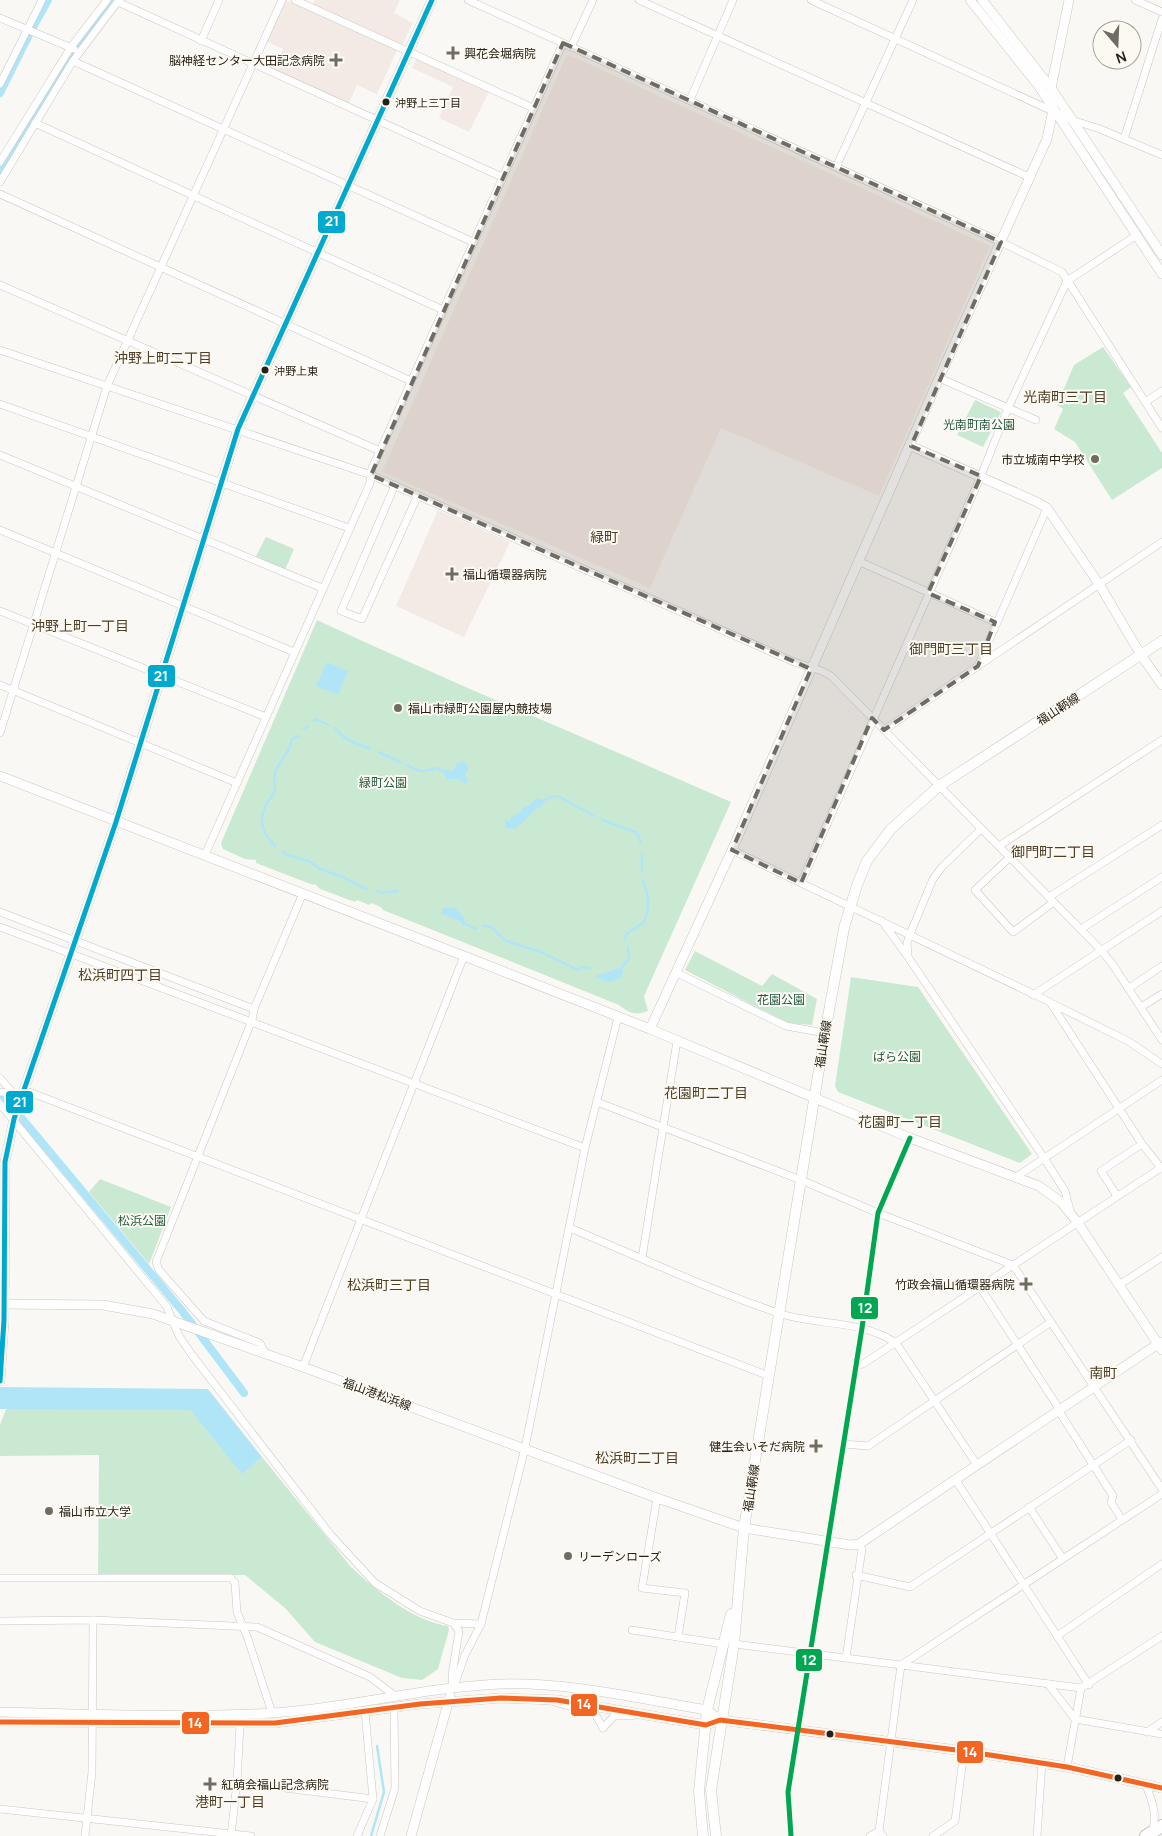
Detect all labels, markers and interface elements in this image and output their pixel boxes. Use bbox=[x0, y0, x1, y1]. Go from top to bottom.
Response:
north arrow bbox=[1092, 20, 1142, 70]
place label: 興花会堀病院 bbox=[464, 45, 536, 62]
marker: 興花会堀病院 bbox=[446, 46, 460, 60]
text: N bbox=[1114, 47, 1129, 68]
place label: 脳神経センター大田記念病院 bbox=[169, 52, 325, 69]
marker: 脳神経センター大田記念病院 bbox=[329, 53, 343, 67]
place label: 沖野上三丁目 bbox=[395, 95, 461, 110]
marker: 沖野上三丁目 bbox=[381, 97, 391, 107]
line badge: 21 bbox=[317, 210, 346, 234]
text: 21 bbox=[325, 211, 339, 230]
district label: 沖野上町二丁目 bbox=[114, 348, 212, 367]
place label: 沖野上東 bbox=[274, 363, 318, 378]
marker: 沖野上東 bbox=[260, 365, 270, 375]
district label: 光南町三丁目 bbox=[1023, 387, 1107, 406]
park label: 光南町南公園 bbox=[943, 416, 1015, 433]
place label: 市立城南中学校 bbox=[1001, 451, 1085, 468]
marker: 市立城南中学校 bbox=[1089, 453, 1101, 465]
district label: 緑町 bbox=[590, 527, 618, 546]
place label: 福山循環器病院 bbox=[463, 566, 547, 583]
marker: 福山循環器病院 bbox=[445, 567, 459, 581]
district label: 沖野上町一丁目 bbox=[31, 616, 129, 635]
district label: 御門町三丁目 bbox=[909, 639, 993, 658]
line badge: 21 bbox=[147, 664, 176, 688]
text: 21 bbox=[154, 666, 168, 685]
street label: 福山鞆線 bbox=[1033, 689, 1083, 729]
place label: 福山市緑町公園屋内競技場 bbox=[408, 700, 552, 717]
marker: 福山市緑町公園屋内競技場 bbox=[392, 702, 404, 714]
park label: 緑町公園 bbox=[359, 774, 407, 791]
district label: 御門町二丁目 bbox=[1011, 842, 1095, 861]
district label: 松浜町四丁目 bbox=[78, 965, 162, 984]
park label: 花園公園 bbox=[757, 991, 805, 1008]
street label: 福山鞆線 bbox=[811, 1019, 835, 1069]
park label: ばら公園 bbox=[873, 1048, 921, 1065]
district label: 花園町二丁目 bbox=[664, 1083, 748, 1102]
line badge: 21 bbox=[5, 1090, 34, 1114]
text: 21 bbox=[13, 1092, 27, 1111]
district label: 花園町一丁目 bbox=[858, 1112, 942, 1131]
park label: 松浜公園 bbox=[118, 1212, 166, 1229]
district label: 松浜町三丁目 bbox=[347, 1275, 431, 1294]
place label: 竹政会福山循環器病院 bbox=[895, 1276, 1015, 1293]
marker: 竹政会福山循環器病院 bbox=[1019, 1277, 1033, 1291]
line badge: 12 bbox=[850, 1296, 879, 1320]
text: 12 bbox=[858, 1298, 872, 1317]
district label: 南町 bbox=[1089, 1363, 1117, 1382]
street label: 福山港松浜線 bbox=[340, 1374, 414, 1414]
place label: 健生会いそだ病院 bbox=[709, 1438, 805, 1455]
marker: 健生会いそだ病院 bbox=[809, 1439, 823, 1453]
district label: 松浜町二丁目 bbox=[595, 1448, 679, 1467]
street label: 福山鞆線 bbox=[739, 1463, 763, 1513]
place label: 福山市立大学 bbox=[59, 1503, 131, 1520]
marker: 福山市立大学 bbox=[43, 1505, 55, 1517]
place label: リーデンローズ bbox=[578, 1548, 661, 1565]
marker: リーデンローズ bbox=[562, 1550, 574, 1562]
line badge: 12 bbox=[795, 1648, 823, 1672]
text: 12 bbox=[802, 1650, 816, 1669]
line badge: 14 bbox=[570, 1693, 598, 1717]
text: 14 bbox=[577, 1694, 591, 1713]
line badge: 14 bbox=[181, 1711, 210, 1735]
text: 14 bbox=[188, 1713, 202, 1732]
unlabelled marker bbox=[825, 1729, 835, 1739]
line badge: 14 bbox=[956, 1740, 984, 1764]
text: 14 bbox=[963, 1742, 977, 1761]
unlabelled marker bbox=[1113, 1773, 1123, 1783]
place label: 紅萌会福山記念病院 bbox=[221, 1776, 329, 1793]
marker: 紅萌会福山記念病院 bbox=[203, 1777, 217, 1791]
district label: 港町一丁目 bbox=[195, 1792, 265, 1811]

